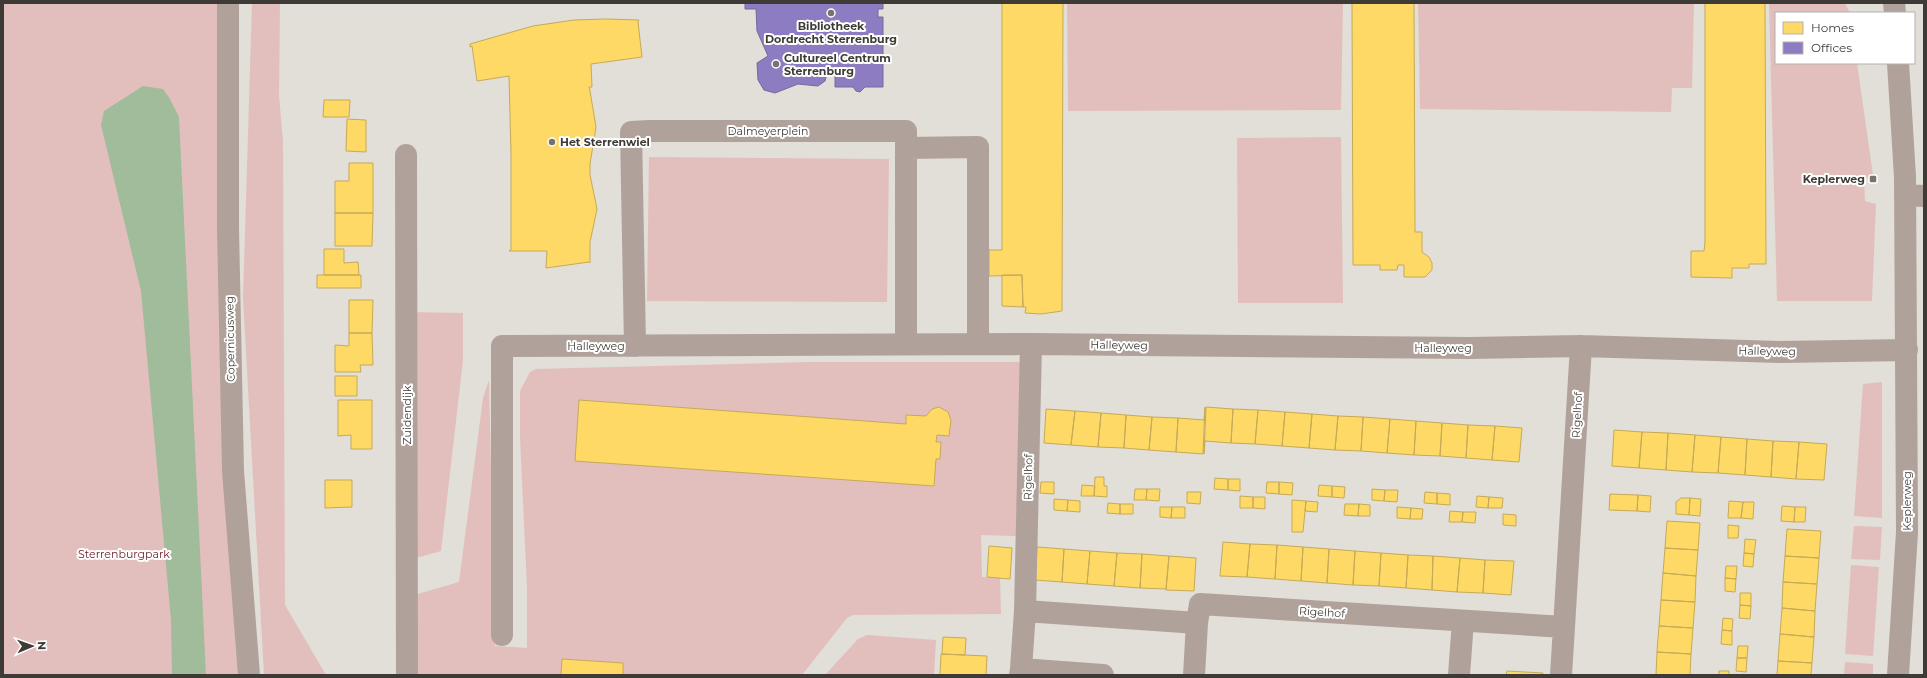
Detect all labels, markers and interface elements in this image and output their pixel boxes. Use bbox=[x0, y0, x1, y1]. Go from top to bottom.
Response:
marker: Bibliotheek Dordrecht Sterrenburg bbox=[826, 8, 836, 18]
legend bbox=[1775, 12, 1915, 64]
place label: Bibliotheek Dordrecht Sterrenburg bbox=[765, 19, 897, 46]
text: Homes bbox=[1811, 20, 1854, 35]
text: Offices bbox=[1811, 40, 1852, 55]
place label: Cultureel Centrum Sterrenburg bbox=[784, 51, 891, 78]
marker: Cultureel Centrum Sterrenburg bbox=[771, 59, 781, 69]
street label: Dalmeyerplein bbox=[727, 124, 809, 138]
place label: Het Sterrenwiel bbox=[560, 135, 650, 149]
marker: Het Sterrenwiel bbox=[547, 137, 557, 147]
place label: Keplerweg bbox=[1803, 172, 1865, 186]
marker: Keplerweg bbox=[1868, 174, 1878, 184]
street label: Copernicusweg bbox=[222, 296, 238, 382]
street label: Halleyweg bbox=[1090, 337, 1148, 353]
street label: Halleyweg bbox=[567, 339, 625, 353]
street label: Halleyweg bbox=[1414, 341, 1472, 355]
street label: Halleyweg bbox=[1738, 343, 1796, 359]
street label: Zuidendijk bbox=[400, 385, 414, 444]
street label: Rigelhof bbox=[1569, 390, 1585, 438]
street label: Rigelhof bbox=[1021, 453, 1035, 500]
street label: Keplerweg bbox=[1900, 471, 1914, 531]
park label: Sterrenburgpark bbox=[78, 547, 170, 561]
street label: Rigelhof bbox=[1299, 603, 1347, 621]
north arrow bbox=[12, 626, 52, 666]
text: N bbox=[35, 641, 49, 650]

